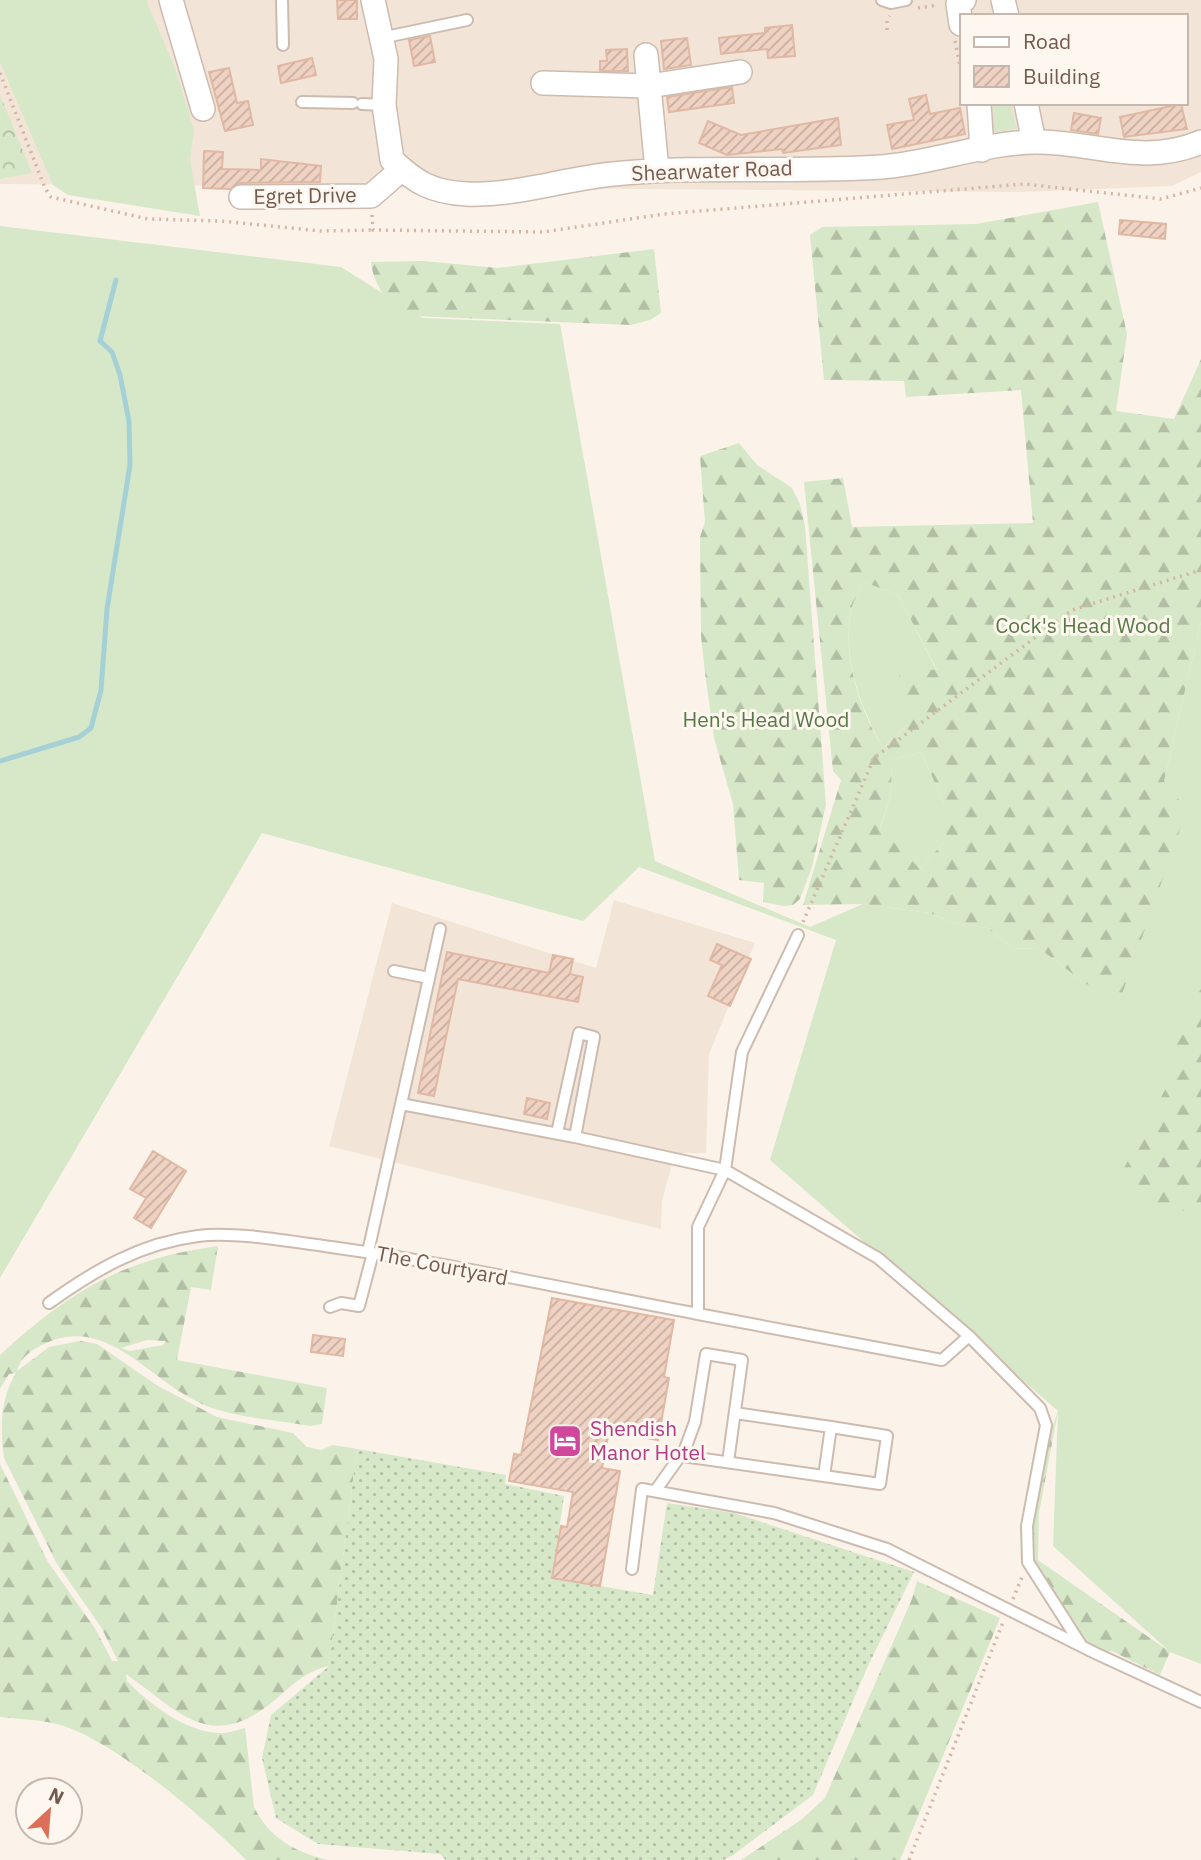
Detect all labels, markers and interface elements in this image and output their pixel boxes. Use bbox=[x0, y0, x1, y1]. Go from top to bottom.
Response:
legend bbox=[960, 14, 1187, 105]
text: Road bbox=[1023, 27, 1071, 55]
text: Building bbox=[1023, 62, 1100, 90]
street label: Shearwater Road bbox=[631, 153, 793, 187]
street label: Egret Drive bbox=[253, 180, 357, 210]
park label: Cock's Head Wood bbox=[995, 611, 1171, 639]
park label: Hen's Head Wood bbox=[682, 705, 850, 733]
street label: The Courtyard bbox=[374, 1239, 510, 1291]
place label: Shendish Manor Hotel bbox=[590, 1414, 706, 1466]
hotel icon: Shendish Manor Hotel bbox=[546, 1422, 584, 1460]
north arrow bbox=[14, 1776, 84, 1846]
text: N bbox=[45, 1782, 68, 1810]

